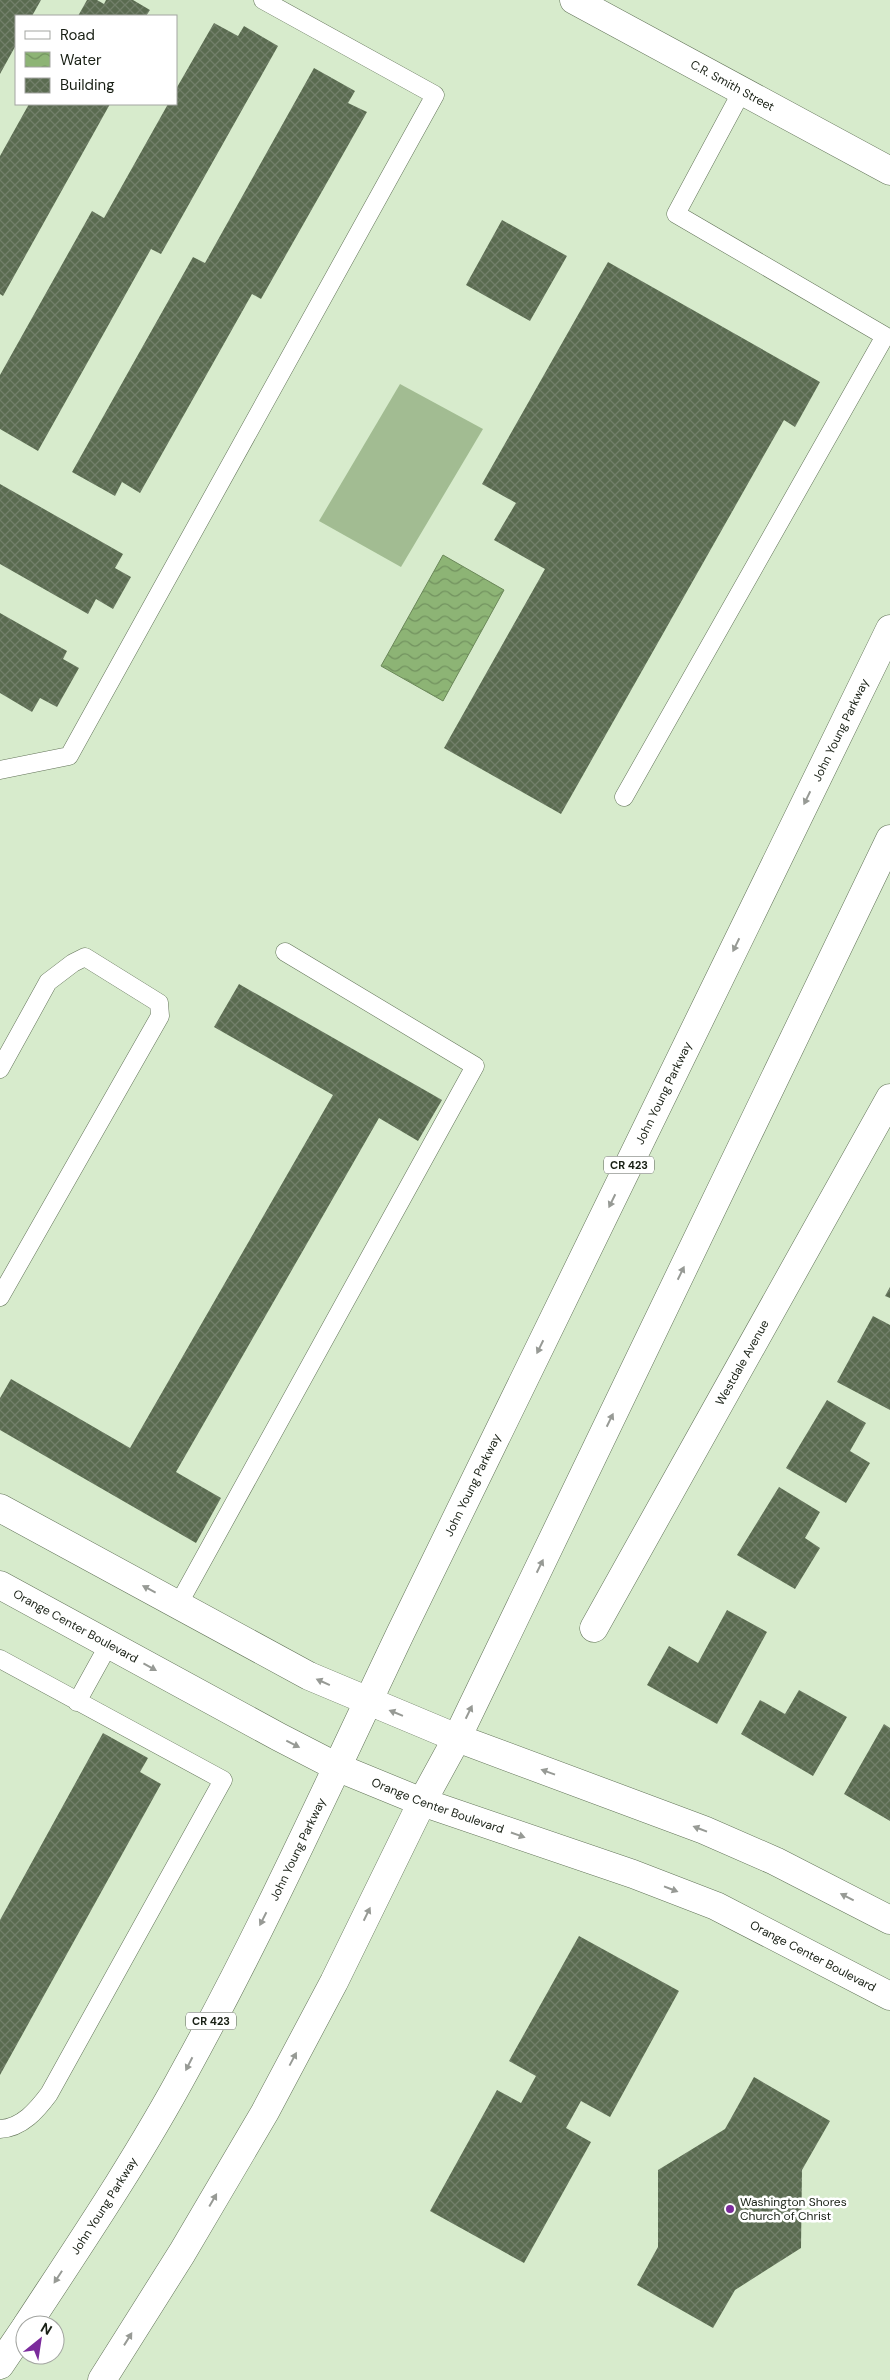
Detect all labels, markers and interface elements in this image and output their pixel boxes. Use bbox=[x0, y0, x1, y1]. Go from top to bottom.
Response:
legend bbox=[15, 15, 178, 105]
text: Road bbox=[60, 25, 95, 45]
text: Water bbox=[60, 50, 102, 70]
street label: C.R. Smith Street bbox=[688, 56, 777, 115]
text: Building bbox=[60, 75, 115, 95]
street label: John Young Parkway bbox=[809, 676, 873, 784]
one-way arrow bbox=[803, 791, 812, 806]
one-way arrow bbox=[732, 937, 740, 952]
street label: John Young Parkway bbox=[632, 1039, 696, 1147]
road number: CR 423 bbox=[604, 1156, 654, 1174]
one-way arrow bbox=[607, 1194, 615, 1208]
one-way arrow bbox=[677, 1266, 685, 1280]
street label: Westdale Avenue bbox=[712, 1317, 773, 1408]
one-way arrow bbox=[536, 1340, 544, 1354]
one-way arrow bbox=[606, 1412, 615, 1427]
street label: John Young Parkway bbox=[441, 1431, 505, 1539]
one-way arrow bbox=[536, 1559, 544, 1573]
one-way arrow bbox=[142, 1585, 157, 1593]
street label: Orange Center Boulevard bbox=[10, 1586, 141, 1667]
one-way arrow bbox=[144, 1662, 157, 1671]
one-way arrow bbox=[316, 1678, 330, 1686]
one-way arrow bbox=[466, 1705, 474, 1719]
one-way arrow bbox=[389, 1709, 403, 1717]
one-way arrow bbox=[286, 1740, 300, 1748]
one-way arrow bbox=[540, 1768, 555, 1775]
street label: Orange Center Boulevard bbox=[369, 1774, 506, 1837]
street label: John Young Parkway bbox=[266, 1795, 330, 1904]
one-way arrow bbox=[693, 1824, 707, 1832]
one-way arrow bbox=[511, 1831, 526, 1839]
one-way arrow bbox=[664, 1886, 679, 1893]
one-way arrow bbox=[840, 1893, 854, 1901]
one-way arrow bbox=[363, 1907, 371, 1922]
one-way arrow bbox=[259, 1912, 267, 1926]
street label: Orange Center Boulevard bbox=[747, 1917, 879, 1995]
road number: CR 423 bbox=[186, 2012, 236, 2030]
one-way arrow bbox=[289, 2052, 297, 2066]
one-way arrow bbox=[185, 2056, 193, 2071]
street label: John Young Parkway bbox=[67, 2154, 141, 2258]
one-way arrow bbox=[209, 2193, 217, 2208]
place label: Washington Shores Church of Christ bbox=[740, 2194, 847, 2224]
marker: Washington Shores Church of Christ bbox=[724, 2203, 736, 2215]
one-way arrow bbox=[54, 2270, 63, 2284]
north arrow bbox=[15, 2315, 65, 2365]
text: N bbox=[38, 2318, 55, 2339]
one-way arrow bbox=[123, 2332, 133, 2346]

